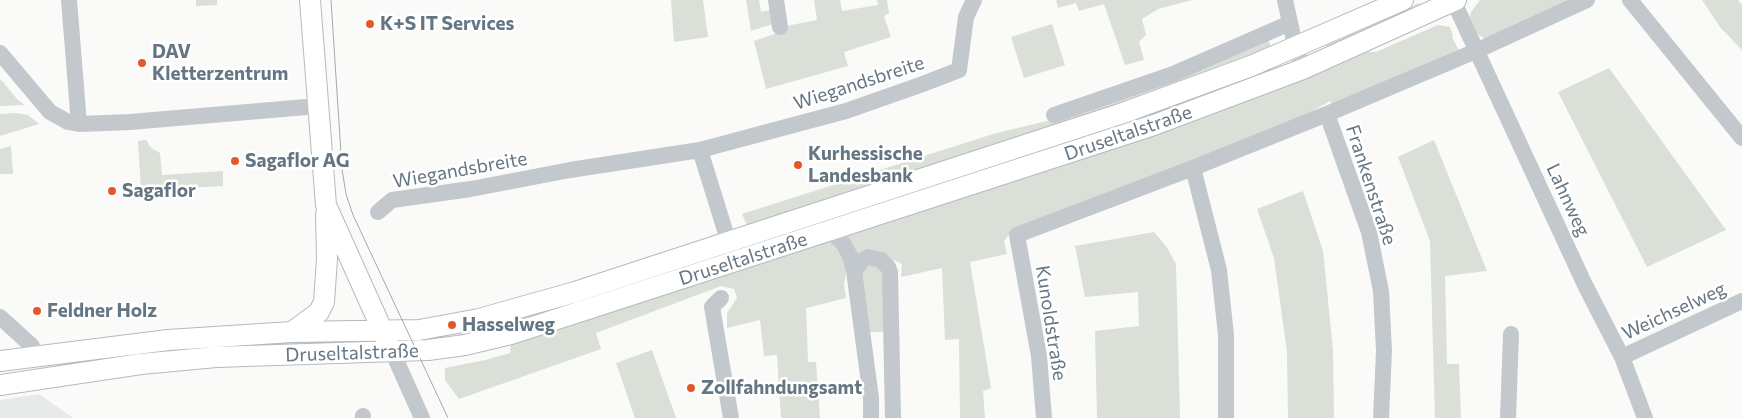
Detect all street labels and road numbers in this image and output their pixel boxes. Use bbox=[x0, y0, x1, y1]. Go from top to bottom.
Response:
street label: Wiegandsbreite bbox=[791, 51, 927, 115]
street label: Druseltalstraße bbox=[1061, 100, 1195, 166]
street label: Frankenstraße bbox=[1341, 122, 1401, 248]
street label: Wiegandsbreite bbox=[391, 147, 529, 193]
street label: Lahnweg bbox=[1541, 160, 1595, 240]
street label: Druseltalstraße bbox=[676, 228, 810, 290]
street label: Kunoldstraße bbox=[1031, 264, 1071, 382]
street label: Weichselweg bbox=[1618, 277, 1730, 345]
street label: Druseltalstraße bbox=[285, 339, 419, 367]

